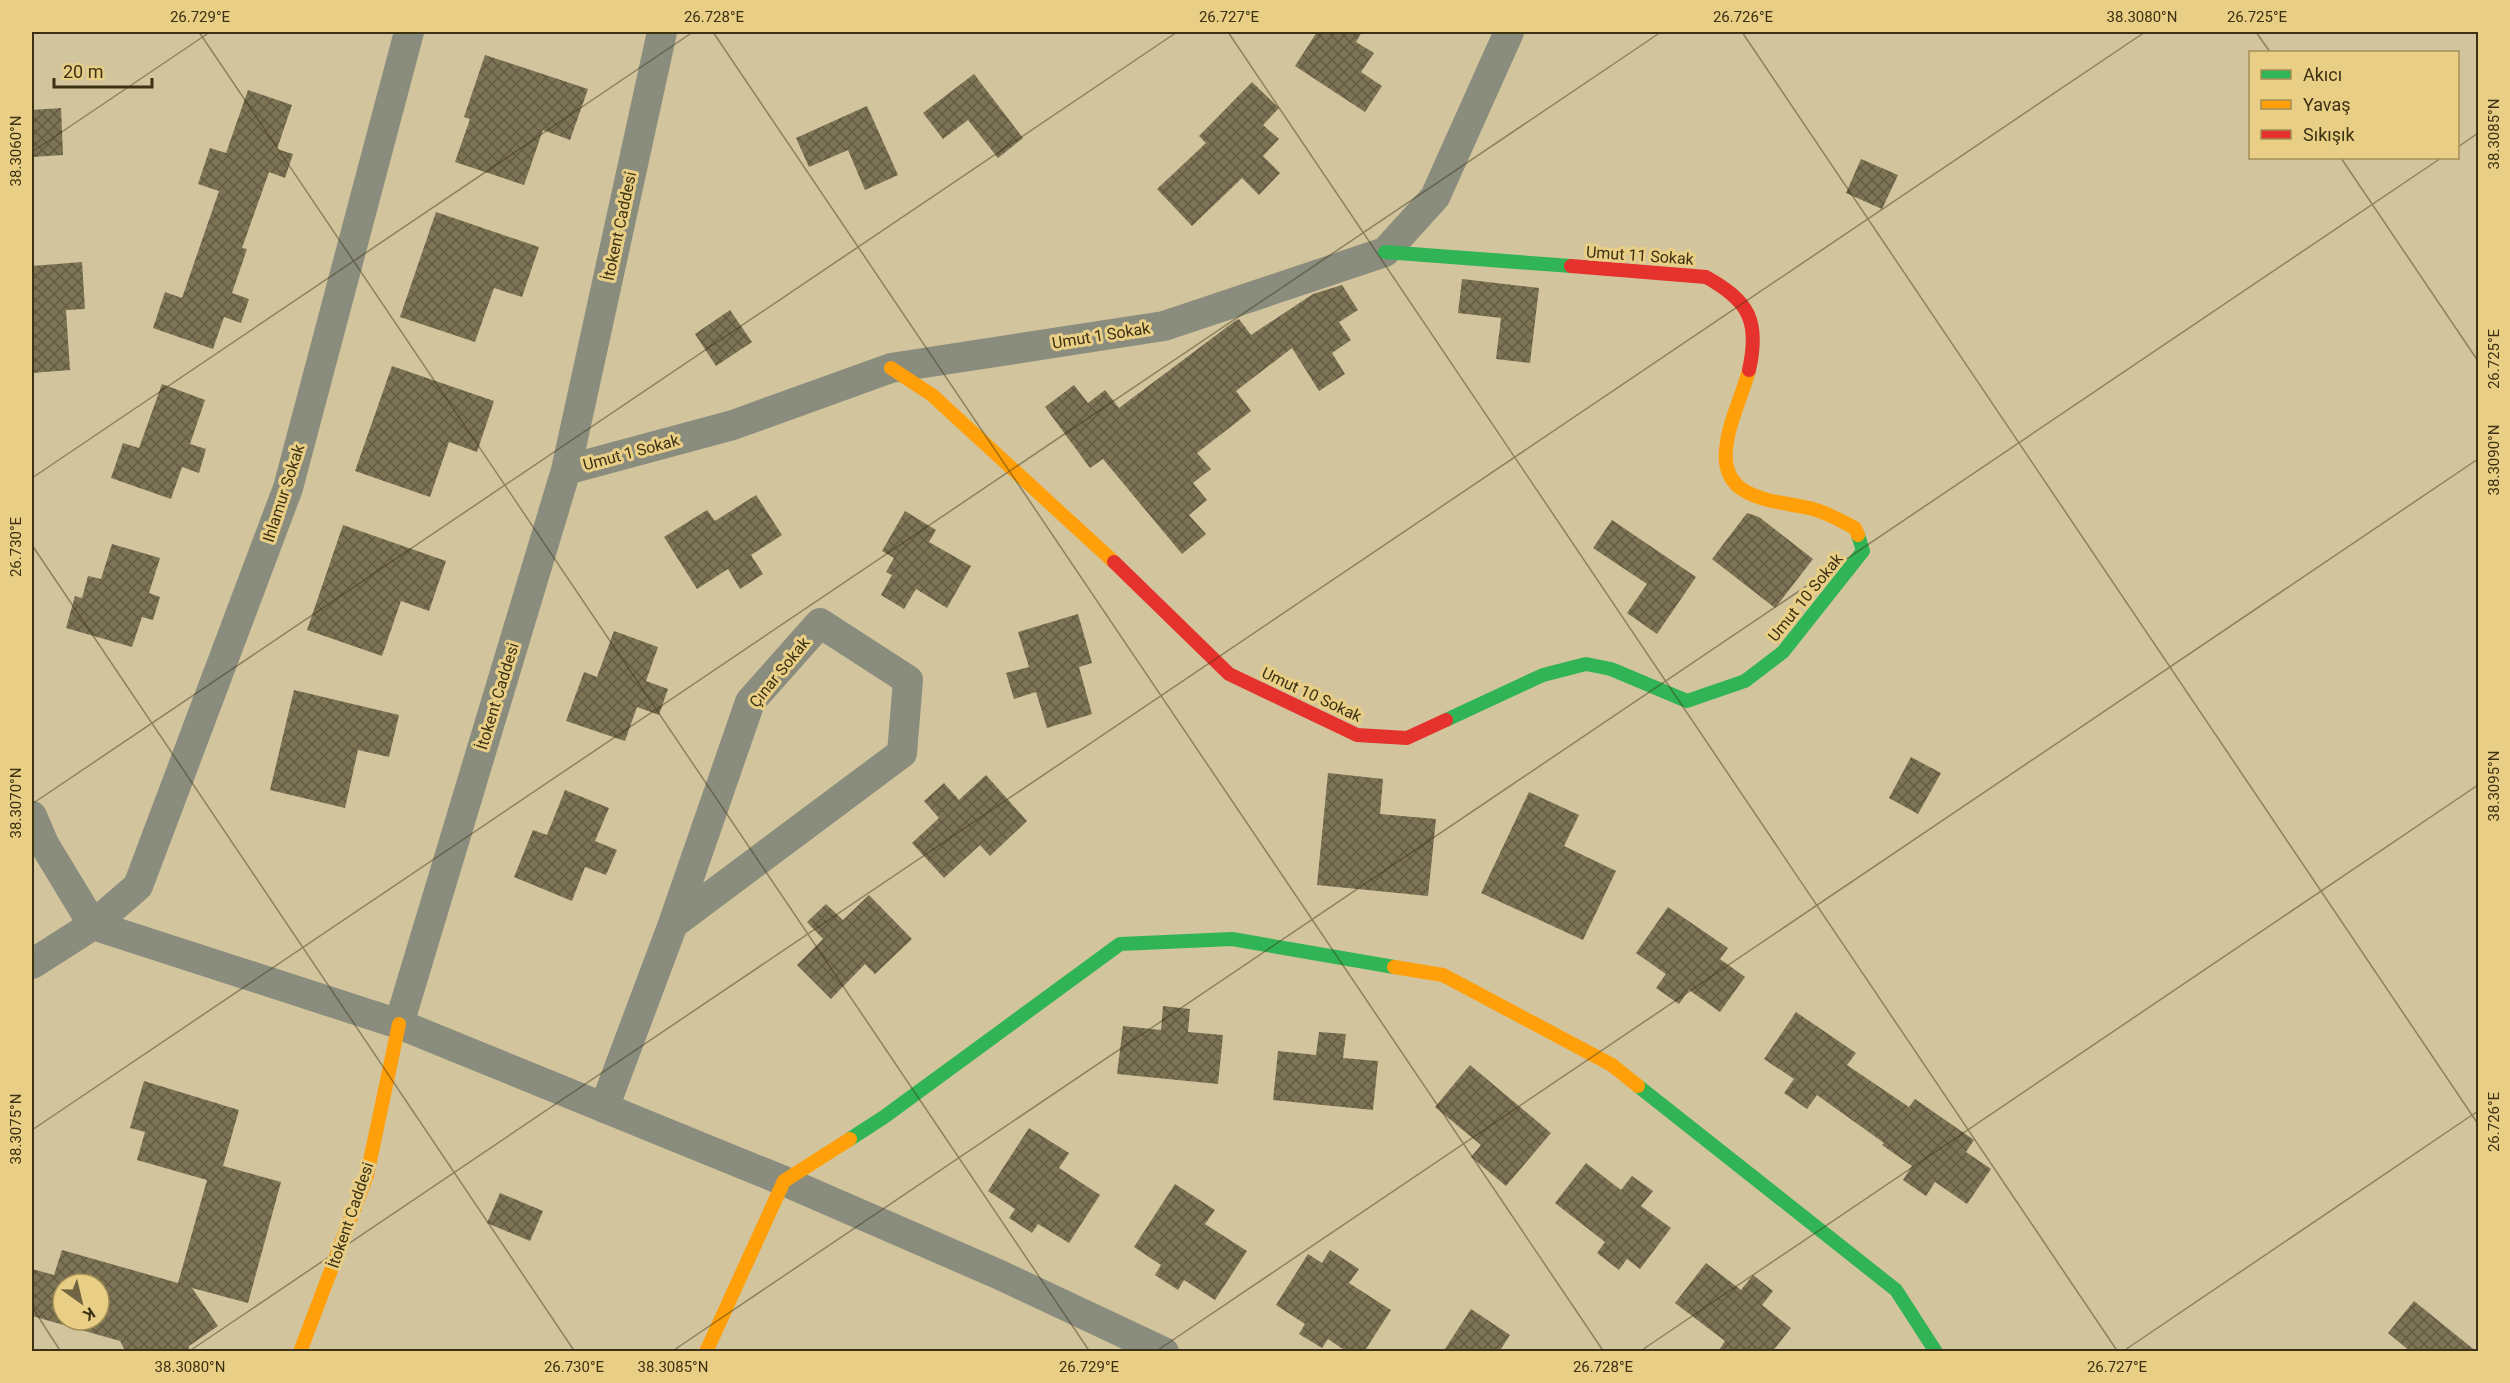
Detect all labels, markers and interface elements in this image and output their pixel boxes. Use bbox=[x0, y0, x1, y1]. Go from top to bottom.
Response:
text: 26.729°E bbox=[170, 8, 231, 26]
text: 26.728°E bbox=[684, 8, 745, 26]
text: 26.727°E bbox=[1199, 8, 1260, 26]
text: 26.726°E bbox=[1713, 8, 1774, 26]
text: 38.3080°N bbox=[2107, 8, 2177, 26]
text: 26.725°E bbox=[2227, 8, 2288, 26]
scale bar bbox=[54, 51, 152, 89]
legend bbox=[2249, 51, 2459, 159]
text: 20 m bbox=[63, 61, 103, 82]
text: Akıcı bbox=[2303, 64, 2342, 85]
text: Yavaş bbox=[2303, 94, 2351, 115]
text: 38.3085°N bbox=[2485, 99, 2503, 169]
text: 38.3060°N bbox=[7, 116, 25, 186]
text: Sıkışık bbox=[2303, 124, 2355, 145]
street label: İtokent Caddesi bbox=[599, 170, 640, 282]
street label: Umut 11 Sokak bbox=[1585, 242, 1695, 269]
street label: Umut 1 Sokak bbox=[1051, 318, 1152, 353]
text: 26.725°E bbox=[2485, 328, 2503, 389]
text: 38.3090°N bbox=[2485, 425, 2503, 495]
street label: Umut 1 Sokak bbox=[581, 430, 682, 474]
street label: Ihlamur Sokak bbox=[259, 441, 308, 544]
text: 26.730°E bbox=[7, 516, 25, 577]
street label: Umut 10 Sokak bbox=[1764, 549, 1847, 645]
street label: Çınar Sokak bbox=[745, 633, 814, 711]
street label: İtokent Caddesi bbox=[472, 640, 523, 752]
street label: Umut 10 Sokak bbox=[1259, 663, 1366, 726]
text: 38.3095°N bbox=[2485, 751, 2503, 821]
text: 38.3070°N bbox=[7, 768, 25, 838]
text: 26.726°E bbox=[2485, 1091, 2503, 1152]
text: 38.3075°N bbox=[7, 1094, 25, 1164]
street label: İtokent Caddesi bbox=[323, 1160, 377, 1271]
north arrow bbox=[51, 1272, 111, 1332]
text: K bbox=[79, 1303, 99, 1325]
text: 38.3080°N bbox=[155, 1358, 225, 1376]
text: 26.730°E bbox=[544, 1358, 605, 1376]
text: 38.3085°N bbox=[638, 1358, 708, 1376]
text: 26.729°E bbox=[1059, 1358, 1120, 1376]
text: 26.728°E bbox=[1573, 1358, 1634, 1376]
text: 26.727°E bbox=[2087, 1358, 2148, 1376]

